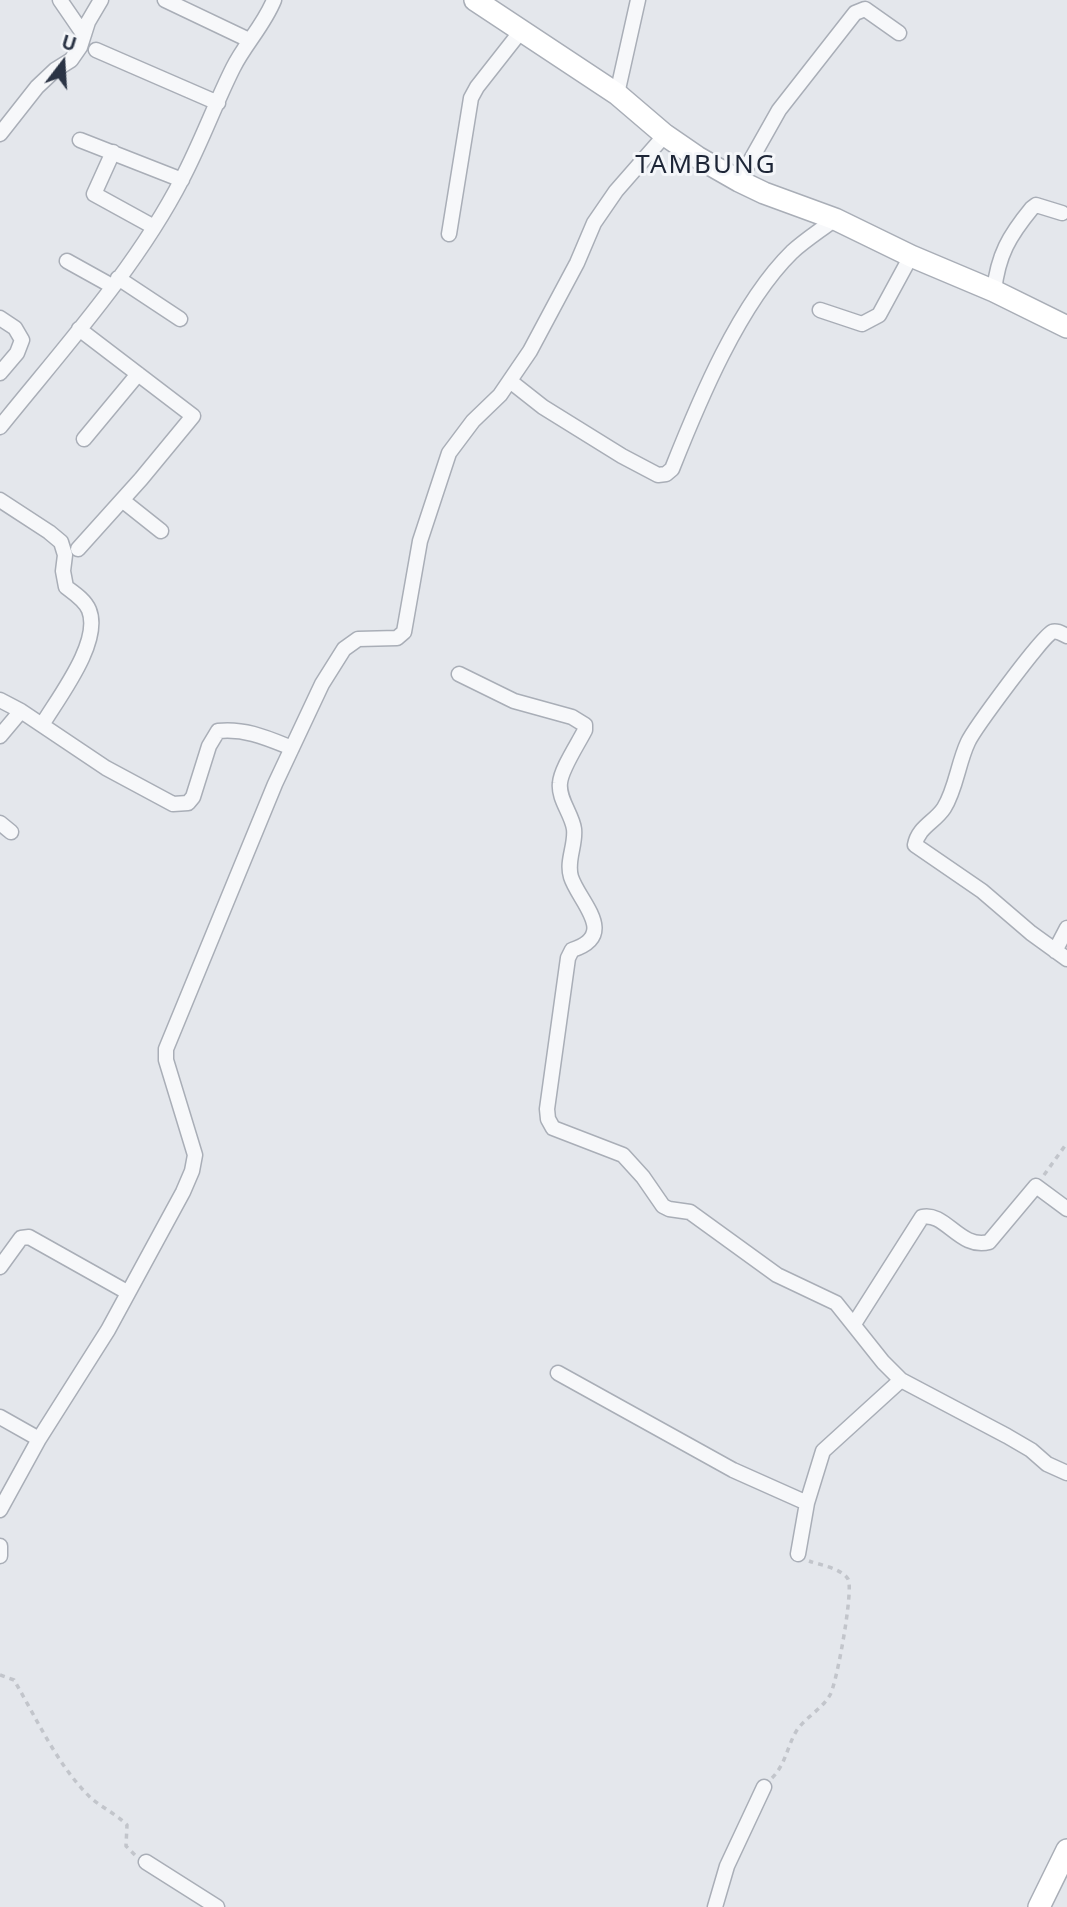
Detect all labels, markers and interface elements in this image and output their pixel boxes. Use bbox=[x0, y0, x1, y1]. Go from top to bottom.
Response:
north arrow bbox=[28, 28, 98, 98]
text: U bbox=[58, 28, 80, 57]
district label: TAMBUNG bbox=[636, 150, 776, 182]

